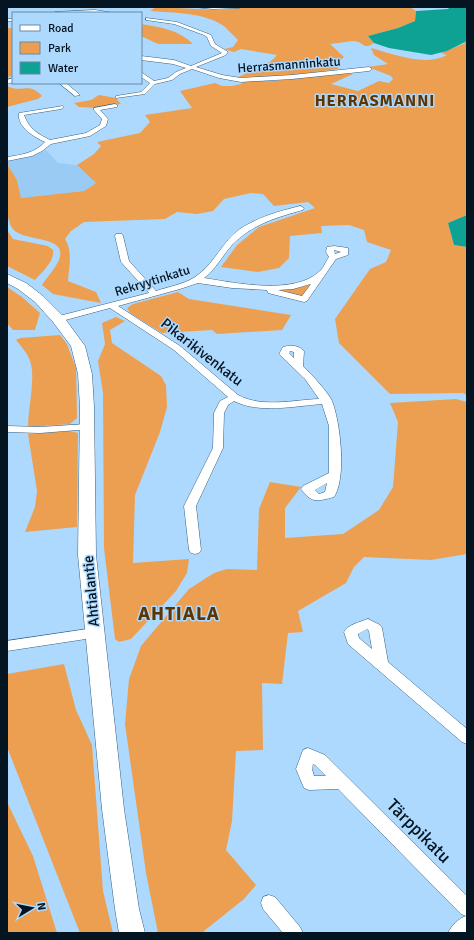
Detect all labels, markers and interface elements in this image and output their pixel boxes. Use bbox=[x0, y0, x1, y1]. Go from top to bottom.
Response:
legend bbox=[12, 12, 142, 84]
text: Road bbox=[48, 21, 74, 36]
text: Park bbox=[48, 41, 71, 56]
street label: Herrasmanninkatu bbox=[237, 53, 341, 77]
text: Water bbox=[48, 61, 79, 76]
district label: HERRASMANNI bbox=[315, 91, 435, 111]
street label: Rekryytinkatu bbox=[113, 262, 192, 300]
street label: Pikarikivenkatu bbox=[157, 314, 247, 390]
street label: Ahtialantie bbox=[79, 555, 103, 627]
district label: AHTIALA bbox=[138, 602, 220, 626]
street label: Tärppikatu bbox=[382, 794, 456, 868]
north arrow bbox=[12, 888, 52, 928]
text: N bbox=[34, 901, 48, 911]

